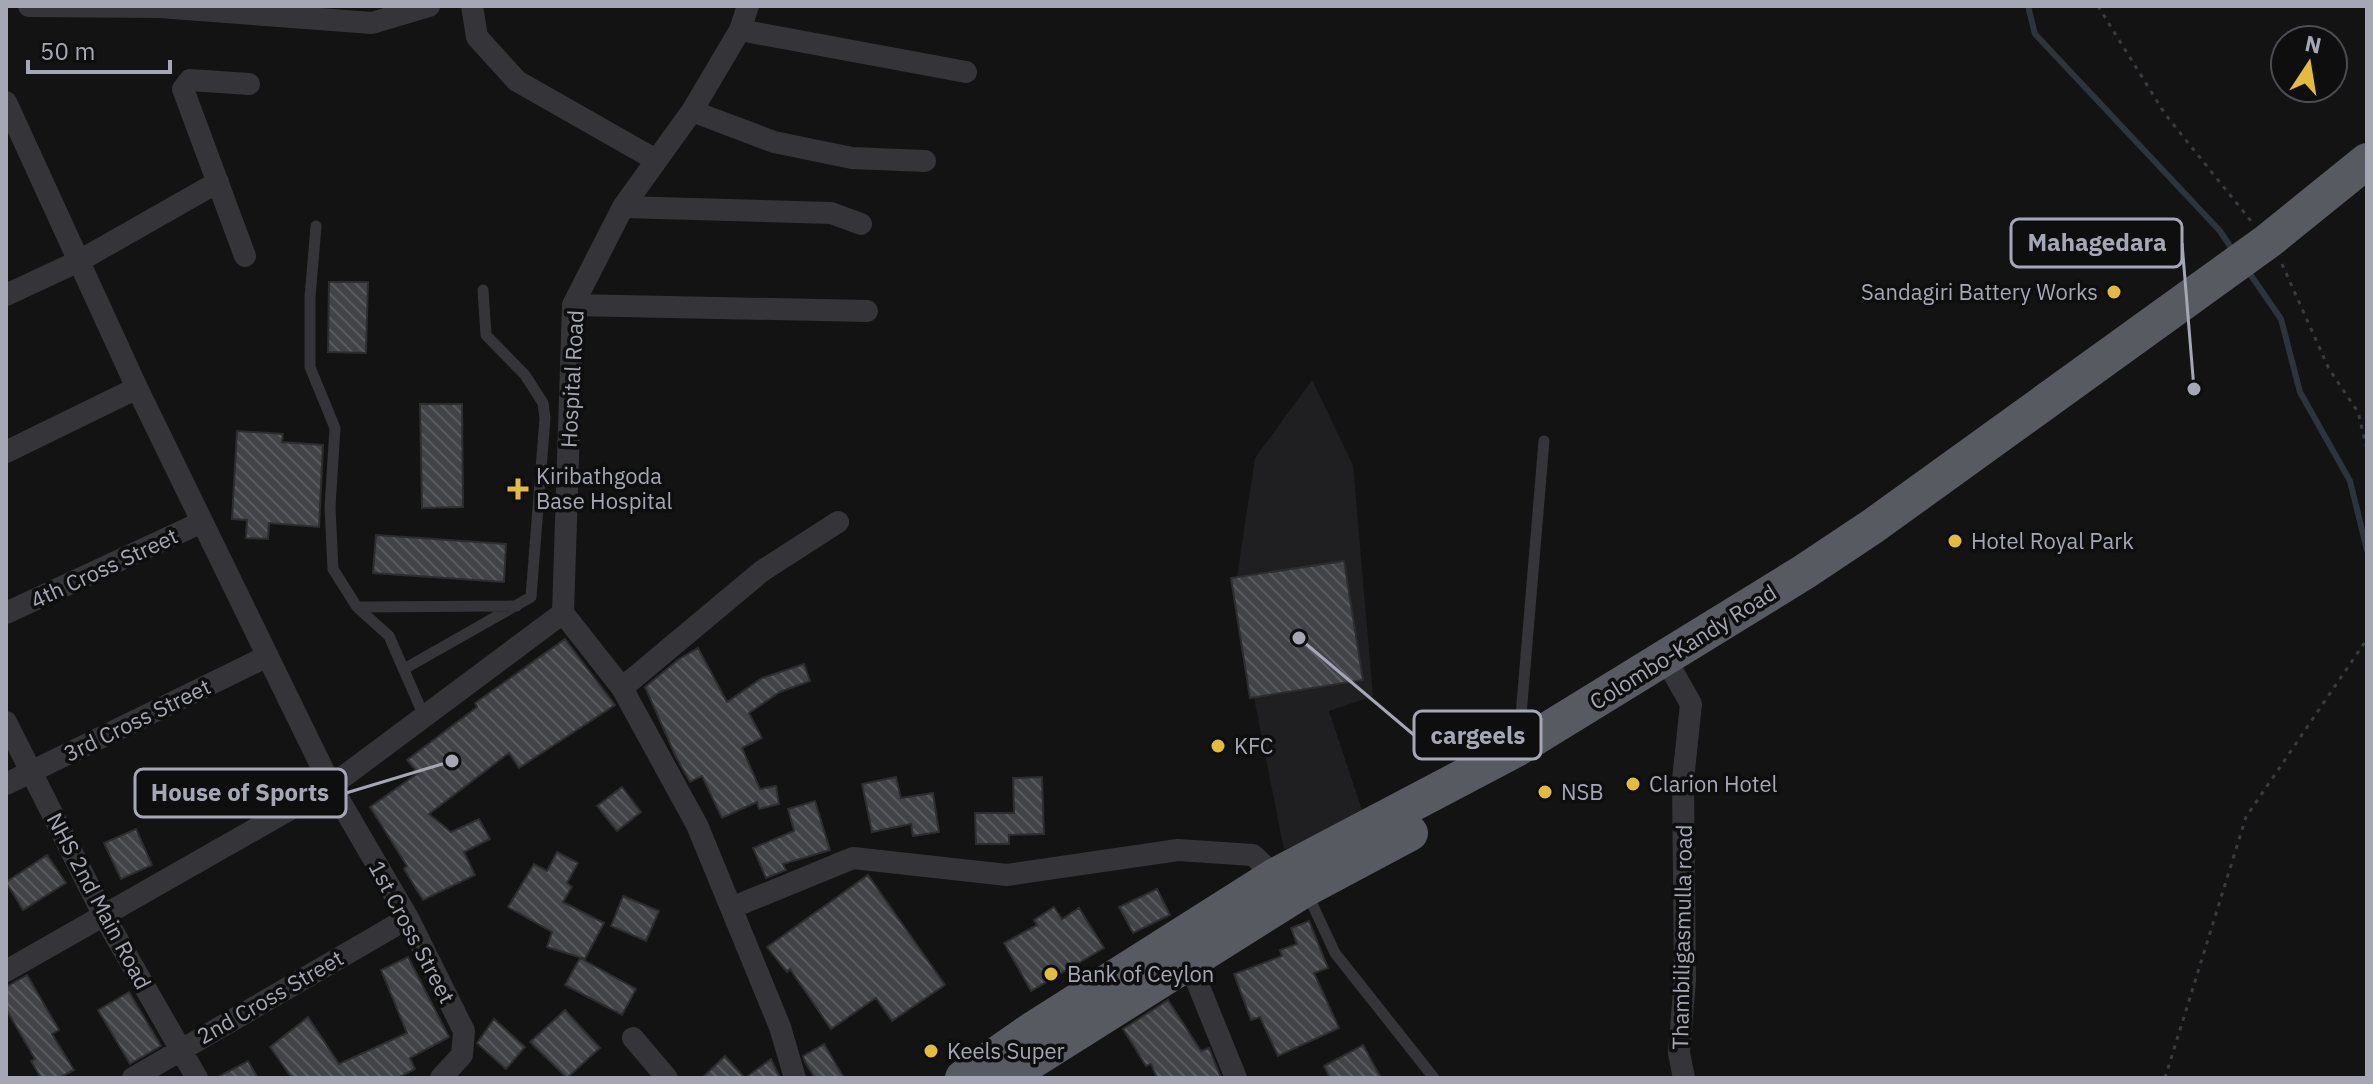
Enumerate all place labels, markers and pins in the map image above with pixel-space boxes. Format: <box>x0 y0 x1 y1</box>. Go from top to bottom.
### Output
callout: Mahagedara <box>2011 219 2182 267</box>
place label: Sandagiri Battery Works <box>1861 277 2098 306</box>
marker: Sandagiri Battery Works <box>2105 283 2123 301</box>
place label: Kiribathgoda Base Hospital <box>536 461 672 515</box>
marker: Kiribathgoda Base Hospital <box>507 478 529 500</box>
place label: Hotel Royal Park <box>1971 526 2134 555</box>
marker: Hotel Royal Park <box>1946 532 1964 550</box>
callout: cargeels <box>1414 711 1541 759</box>
place label: KFC <box>1234 731 1274 760</box>
marker: KFC <box>1209 737 1227 755</box>
callout: House of Sports <box>135 769 346 817</box>
place label: Clarion Hotel <box>1649 769 1778 798</box>
marker: Clarion Hotel <box>1624 775 1642 793</box>
place label: NSB <box>1561 777 1604 806</box>
marker: NSB <box>1536 783 1554 801</box>
place label: Bank of Ceylon <box>1067 959 1214 988</box>
marker: Bank of Ceylon <box>1042 965 1060 983</box>
place label: Keels Super <box>947 1036 1065 1065</box>
marker: Keels Super <box>922 1042 940 1060</box>

